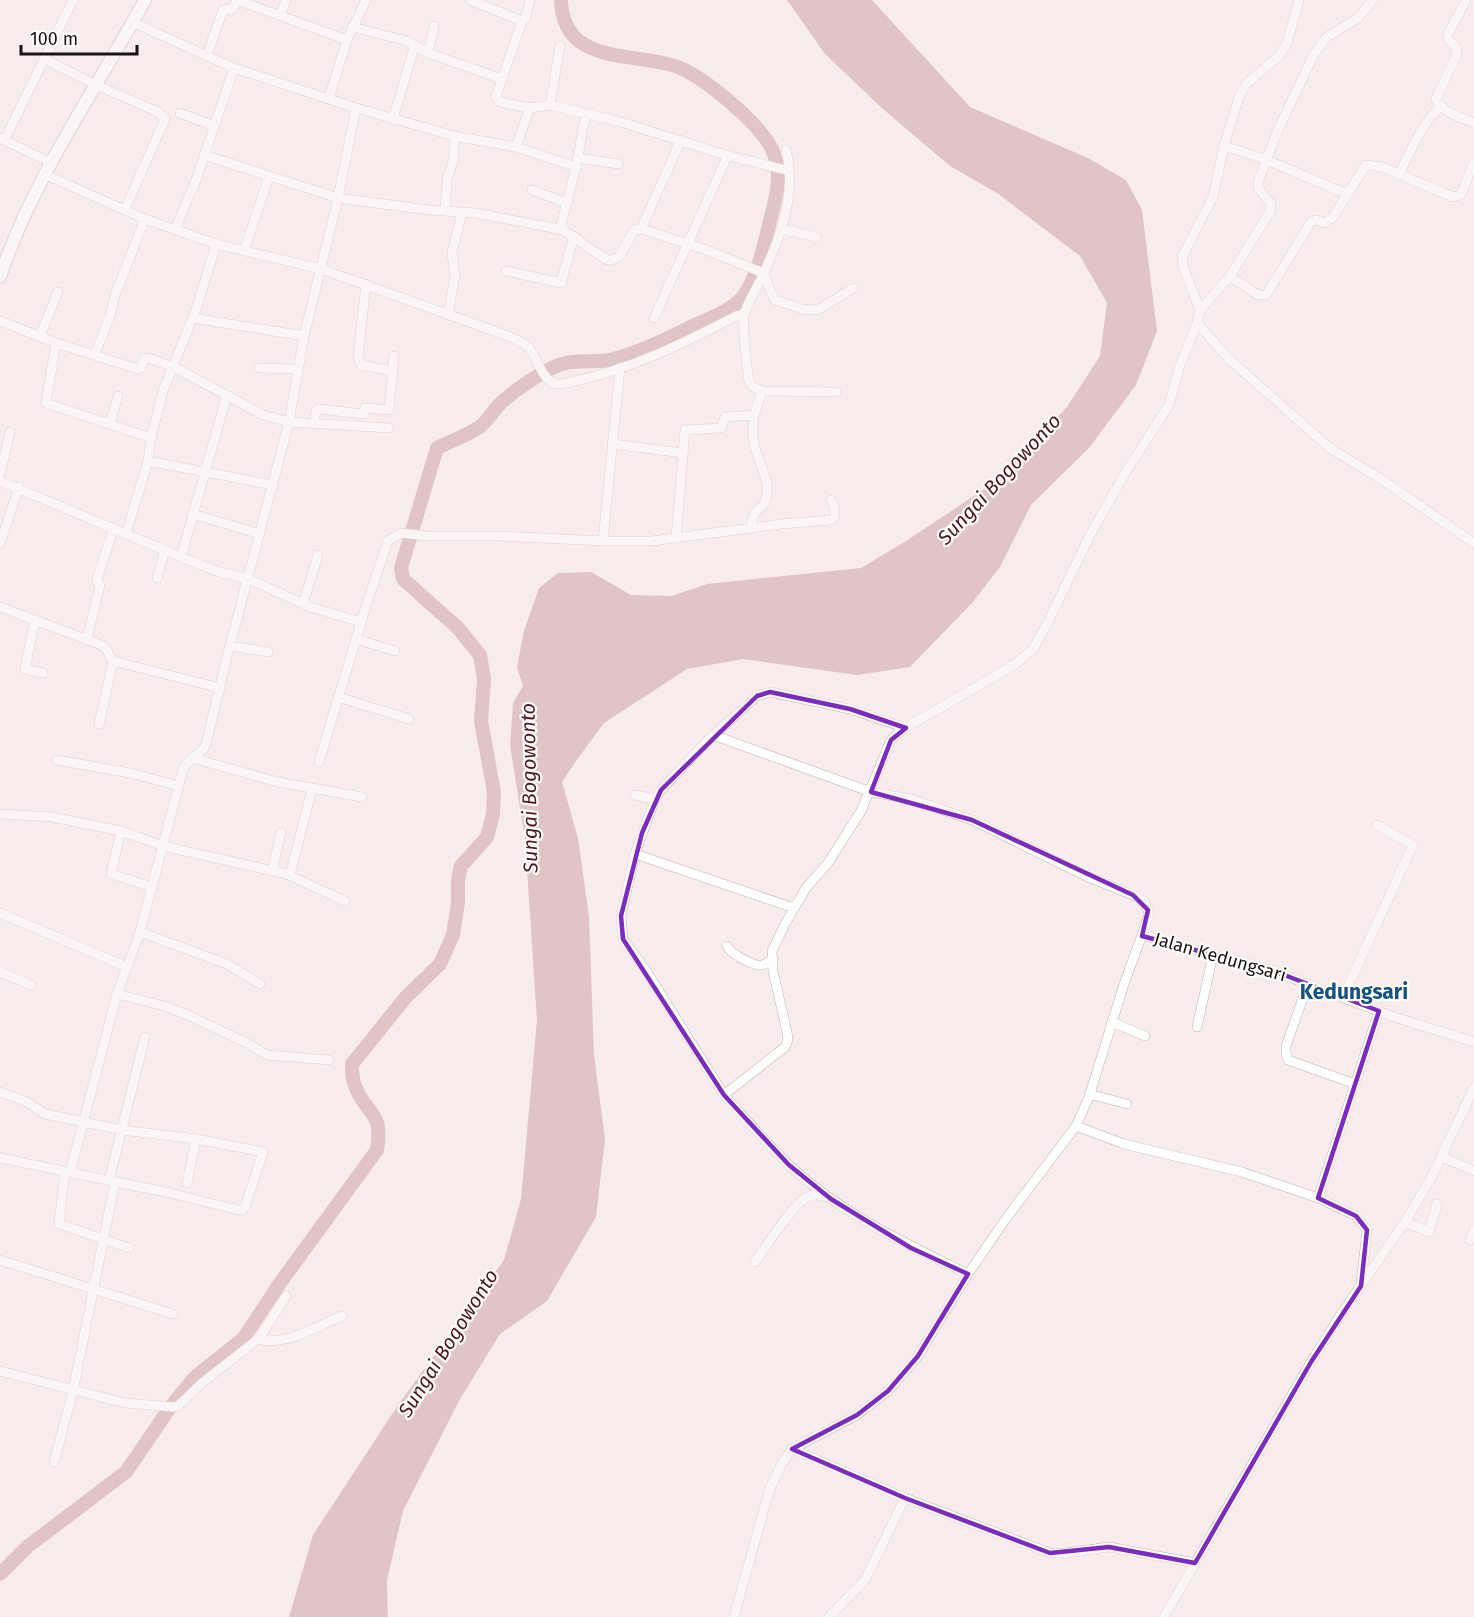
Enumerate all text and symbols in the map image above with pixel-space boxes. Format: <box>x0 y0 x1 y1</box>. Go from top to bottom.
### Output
scale bar <box>21 18 136 56</box>
text: 100 m <box>30 28 78 50</box>
water label: Sungai Bogowonto <box>932 409 1066 550</box>
water label: Sungai Bogowonto <box>516 703 542 874</box>
street label: Jalan Kedungsari <box>1151 928 1289 986</box>
district label: Kedungsari <box>1300 979 1408 1005</box>
water label: Sungai Bogowonto <box>392 1265 503 1422</box>

